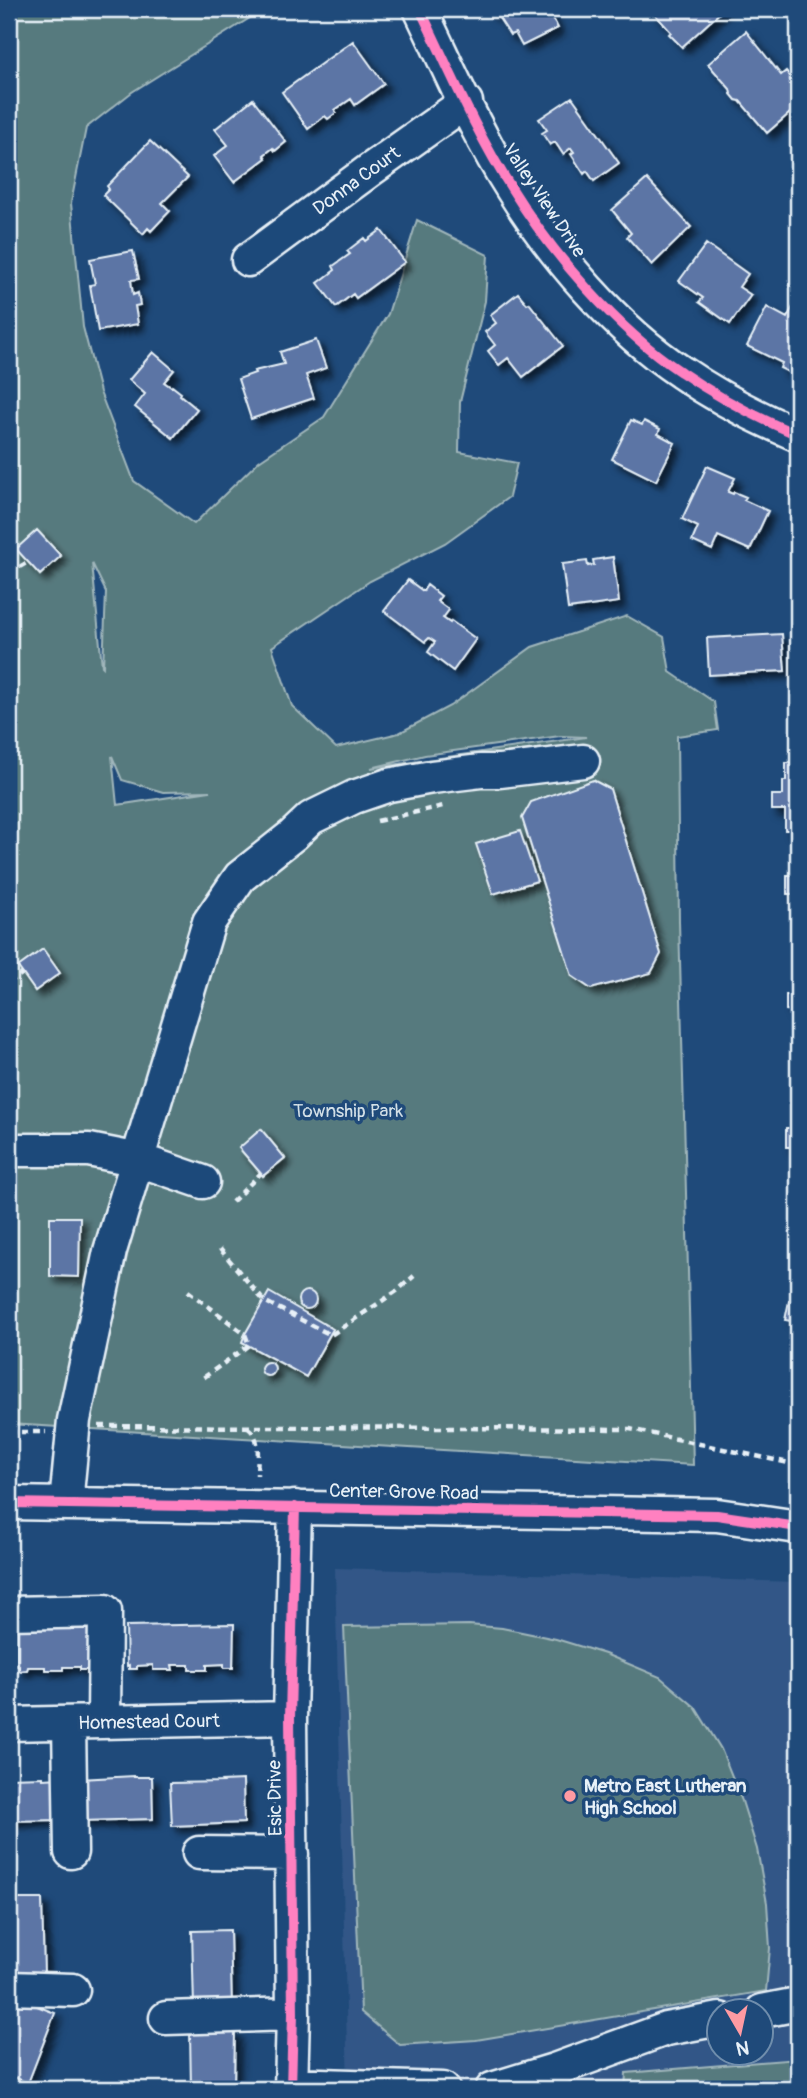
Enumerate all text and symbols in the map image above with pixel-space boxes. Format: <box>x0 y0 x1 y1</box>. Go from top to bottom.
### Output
street label: Valley View Drive <box>497 139 592 263</box>
street label: Donna Court <box>308 141 405 221</box>
park label: Township Park <box>293 1099 403 1123</box>
street label: Center Grove Road <box>329 1479 479 1505</box>
street label: Homestead Court <box>78 1709 220 1735</box>
street label: Esic Drive <box>262 1759 288 1836</box>
place label: Metro East Lutheran High School <box>584 1774 747 1820</box>
marker: Metro East Lutheran High School <box>562 1788 578 1804</box>
north arrow <box>706 1996 776 2066</box>
text: N <box>734 2035 751 2061</box>

